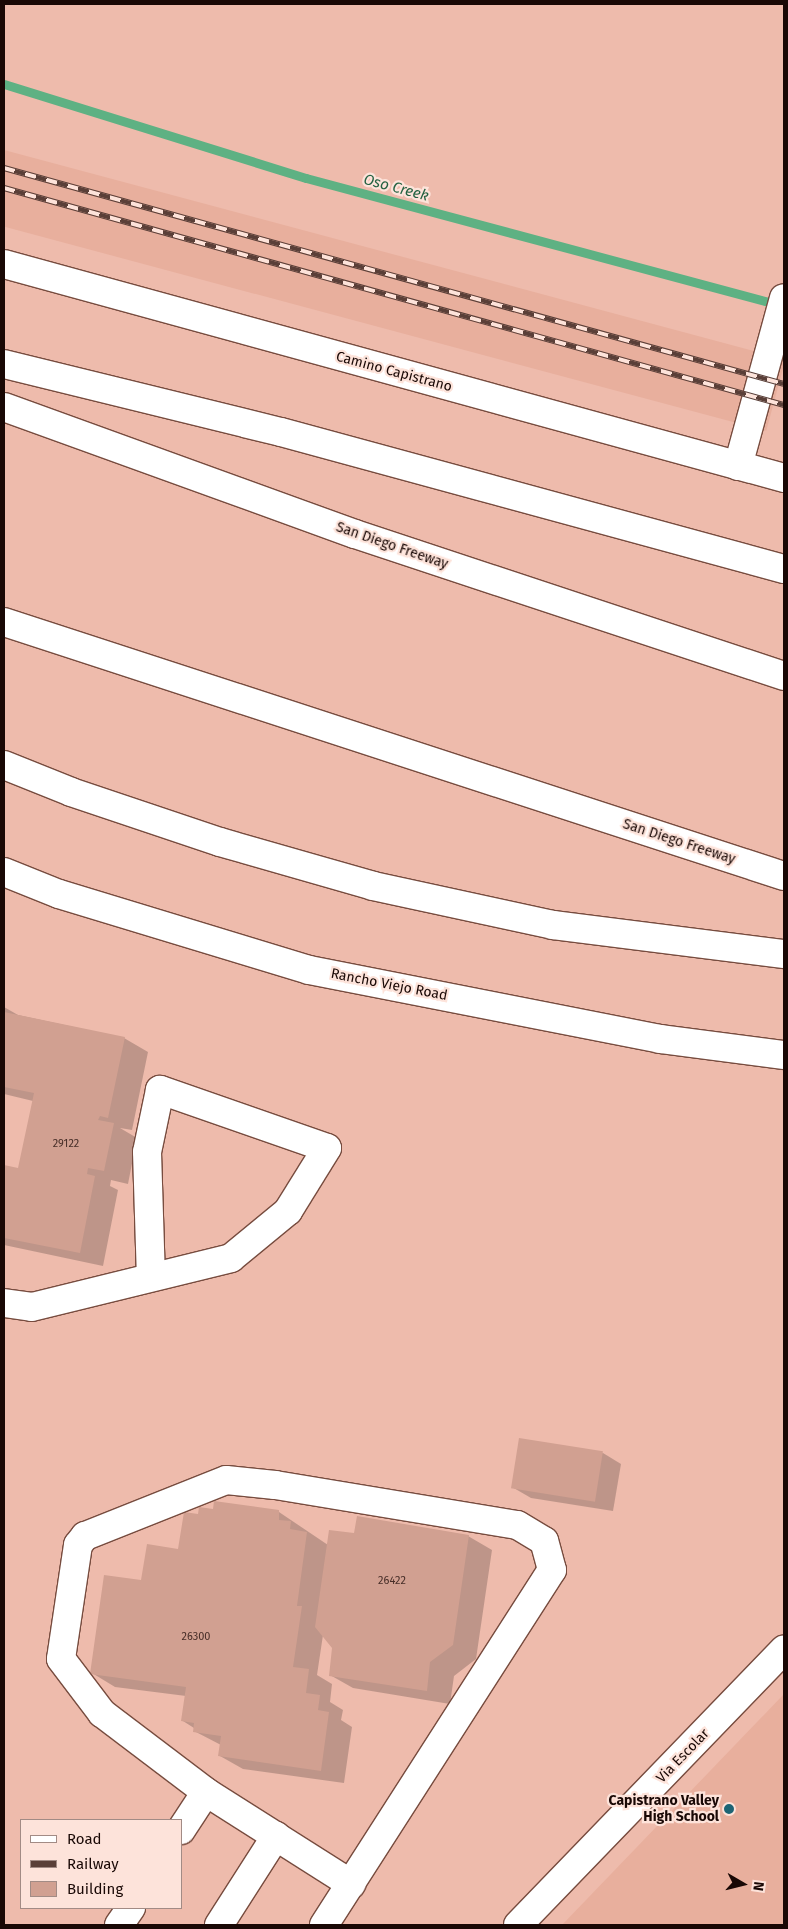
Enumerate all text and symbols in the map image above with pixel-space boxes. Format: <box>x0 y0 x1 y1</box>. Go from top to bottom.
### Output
water label: Oso Creek <box>361 171 431 205</box>
street label: Camino Capistrano <box>334 348 454 396</box>
street label: San Diego Freeway <box>334 519 450 573</box>
street label: San Diego Freeway <box>621 816 737 868</box>
street label: Rancho Viejo Road <box>329 965 449 1005</box>
house number: 29122 <box>53 1137 79 1151</box>
house number: 26422 <box>378 1574 406 1588</box>
house number: 26300 <box>182 1630 210 1644</box>
street label: Via Escolar <box>653 1725 713 1787</box>
place label: Capistrano Valley High School <box>609 1793 719 1825</box>
marker: Capistrano Valley High School <box>723 1803 735 1815</box>
legend <box>20 1819 182 1909</box>
text: Road <box>67 1830 102 1848</box>
text: Railway <box>67 1855 119 1873</box>
north arrow <box>718 1859 768 1909</box>
text: Building <box>67 1880 123 1898</box>
text: N <box>749 1880 767 1892</box>

